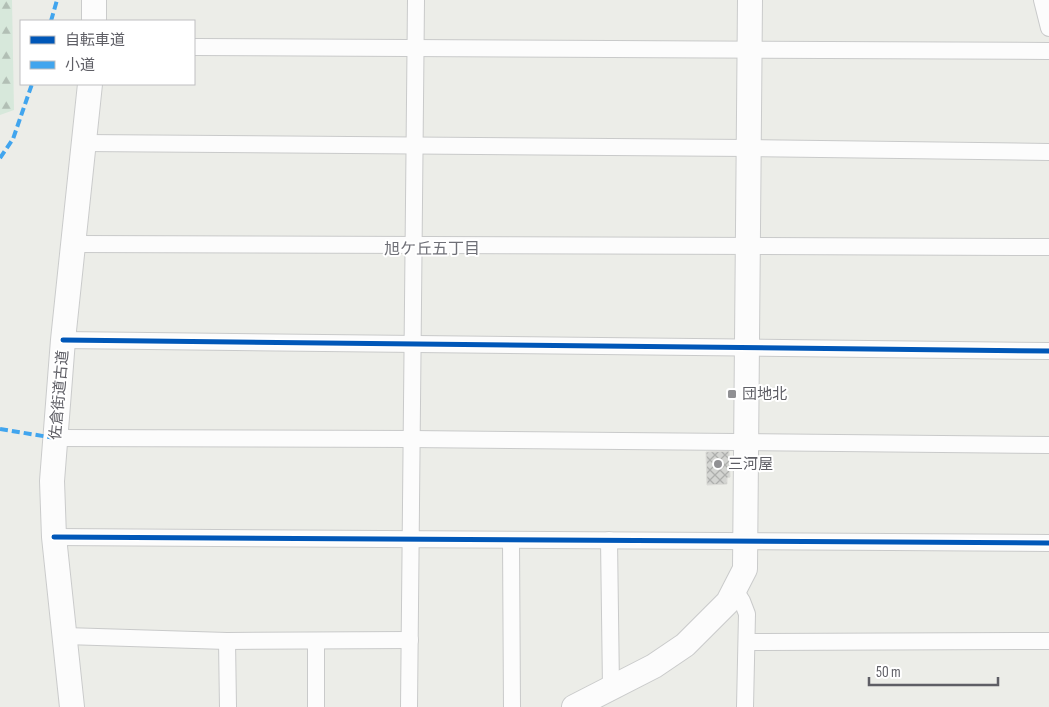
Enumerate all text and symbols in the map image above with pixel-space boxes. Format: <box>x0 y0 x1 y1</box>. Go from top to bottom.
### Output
legend <box>20 20 195 85</box>
text: 自転車道 <box>65 31 125 50</box>
text: 小道 <box>65 56 95 75</box>
district label: 旭ケ丘五丁目 <box>384 240 480 259</box>
street label: 佐倉街道古道 <box>46 349 73 441</box>
place label: 団地北 <box>742 385 787 404</box>
marker: 団地北 <box>726 388 738 400</box>
place label: 三河屋 <box>728 455 773 474</box>
marker: 三河屋 <box>712 458 724 470</box>
scale bar <box>869 654 998 686</box>
text: 50 m <box>876 663 901 682</box>

